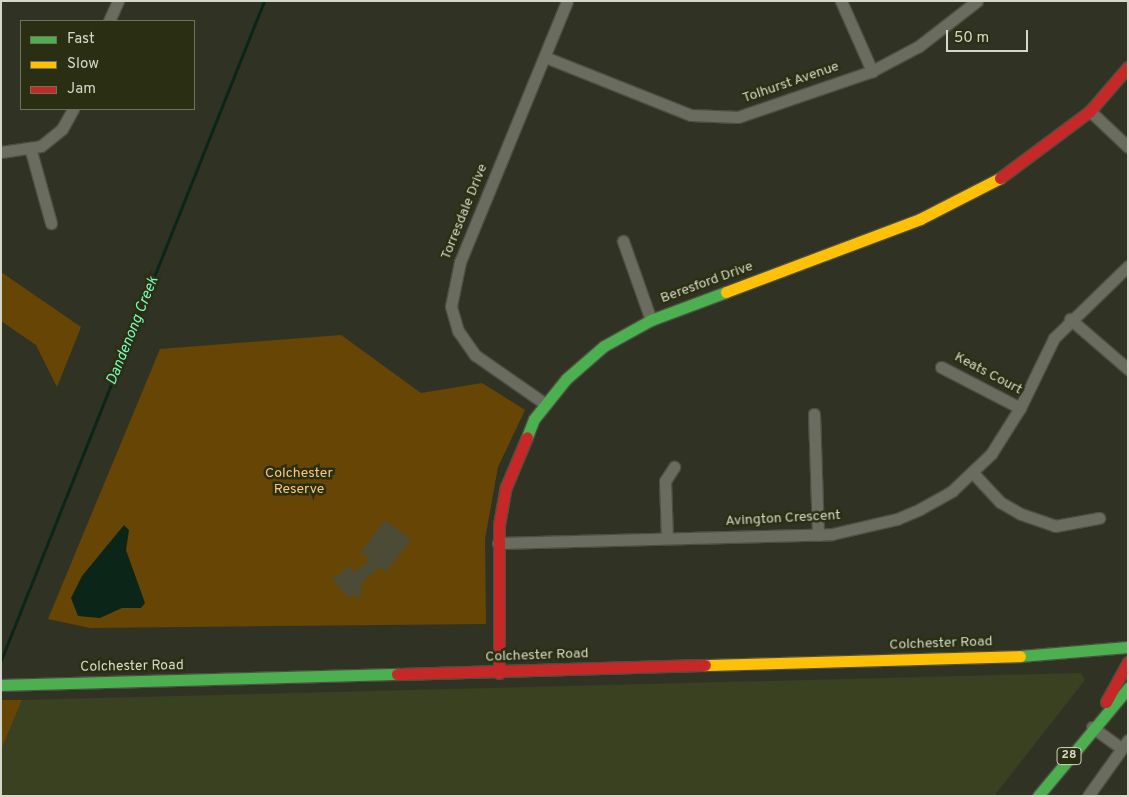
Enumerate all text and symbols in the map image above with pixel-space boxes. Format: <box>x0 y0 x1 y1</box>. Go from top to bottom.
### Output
legend <box>20 20 195 110</box>
scale bar <box>949 20 1032 52</box>
text: 50 m <box>954 29 989 48</box>
text: Fast <box>67 30 95 49</box>
text: Slow <box>67 55 99 74</box>
street label: Tolhurst Avenue <box>740 59 842 107</box>
text: Jam <box>67 80 96 99</box>
street label: Torresdale Drive <box>438 162 492 262</box>
street label: Beresford Drive <box>658 258 756 308</box>
water label: Dandenong Creek <box>103 274 163 388</box>
street label: Keats Court <box>951 349 1025 399</box>
park label: Colchester Reserve <box>265 466 333 498</box>
street label: Avington Crescent <box>725 508 841 530</box>
street label: Colchester Road <box>889 634 993 654</box>
street label: Colchester Road <box>485 646 589 666</box>
street label: Colchester Road <box>80 658 184 676</box>
road number: 28 <box>1056 746 1082 766</box>

